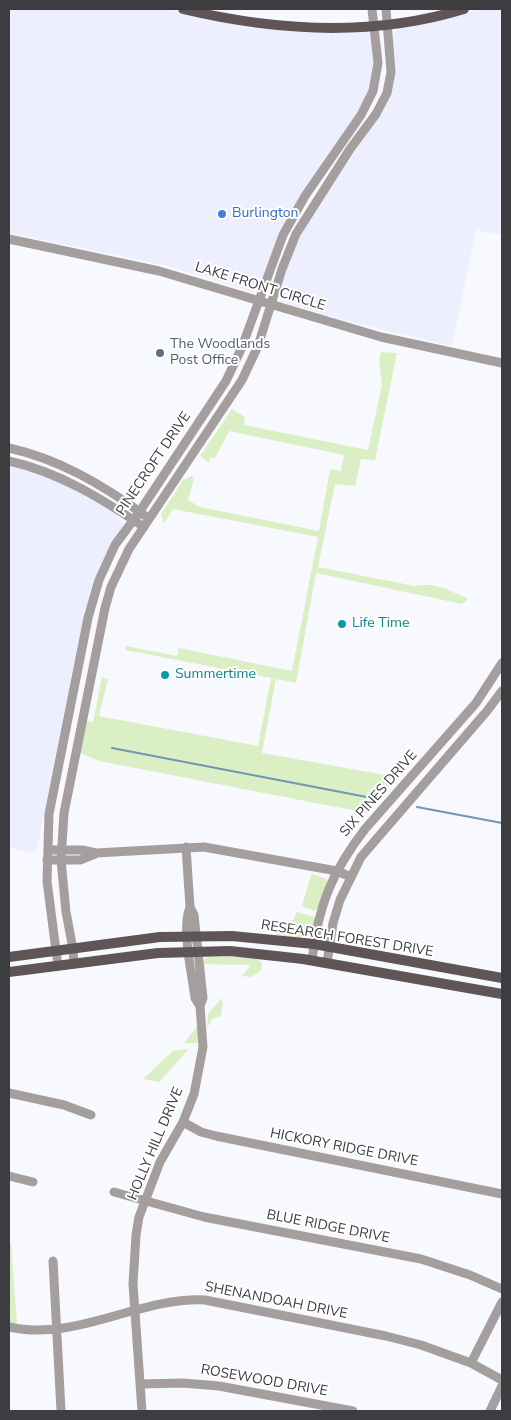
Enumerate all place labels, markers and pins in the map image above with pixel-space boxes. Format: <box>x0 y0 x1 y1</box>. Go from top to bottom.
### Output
place label: Burlington <box>232 206 298 222</box>
marker: Burlington <box>216 208 228 220</box>
place label: The Woodlands Post Office <box>170 337 270 370</box>
marker: The Woodlands Post Office <box>154 347 166 359</box>
place label: Life Time <box>352 616 409 632</box>
marker: Life Time <box>336 618 348 630</box>
place label: Summertime <box>175 667 256 683</box>
marker: Summertime <box>159 669 171 681</box>

